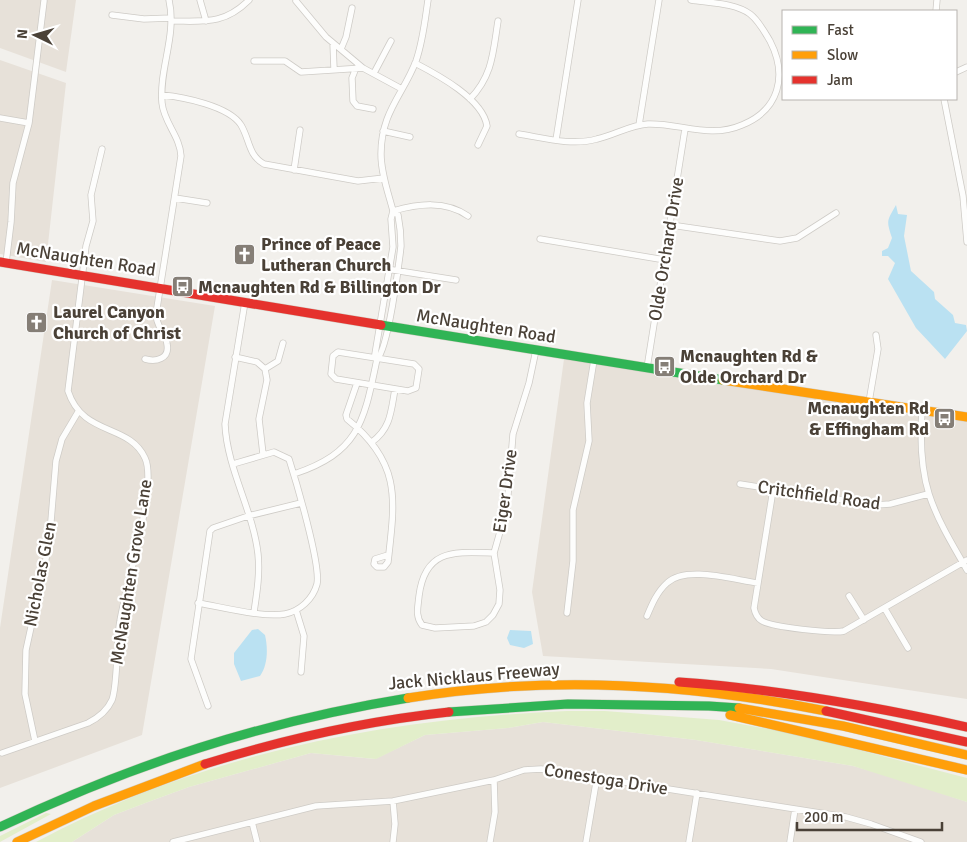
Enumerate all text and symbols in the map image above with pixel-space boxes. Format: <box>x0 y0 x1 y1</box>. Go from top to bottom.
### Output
north arrow <box>10 10 60 60</box>
legend <box>782 10 957 100</box>
text: Fast <box>827 21 854 39</box>
text: N <box>14 28 31 40</box>
text: Slow <box>827 46 858 64</box>
text: Jam <box>827 71 853 89</box>
street label: Olde Orchard Drive <box>644 176 688 322</box>
place label: Prince of Peace Lutheran Church <box>261 233 392 276</box>
street label: McNaughten Road <box>15 237 157 281</box>
church icon: Prince of Peace Lutheran Church <box>233 242 257 266</box>
bus stop icon: Mcnaughten Rd & Billington Dr <box>170 275 194 299</box>
place label: Mcnaughten Rd & Billington Dr <box>198 276 441 298</box>
place label: Laurel Canyon Church of Christ <box>53 301 181 344</box>
street label: McNaughten Road <box>415 304 557 348</box>
church icon: Laurel Canyon Church of Christ <box>25 310 49 334</box>
place label: Mcnaughten Rd & Olde Orchard Dr <box>680 345 818 388</box>
bus stop icon: Mcnaughten Rd & Olde Orchard Dr <box>652 354 676 378</box>
place label: Mcnaughten Rd & Effingham Rd <box>807 397 929 440</box>
bus stop icon: Mcnaughten Rd & Effingham Rd <box>933 406 957 430</box>
street label: Eiger Drive <box>488 448 522 534</box>
street label: Critchfield Road <box>756 475 882 515</box>
street label: McNaughten Grove Lane <box>105 478 157 666</box>
street label: Nicholas Glen <box>19 520 61 628</box>
street label: Jack Nicklaus Freeway <box>387 658 561 694</box>
street label: Conestoga Drive <box>542 758 670 800</box>
scale bar <box>797 800 942 832</box>
text: 200 m <box>804 808 844 826</box>

